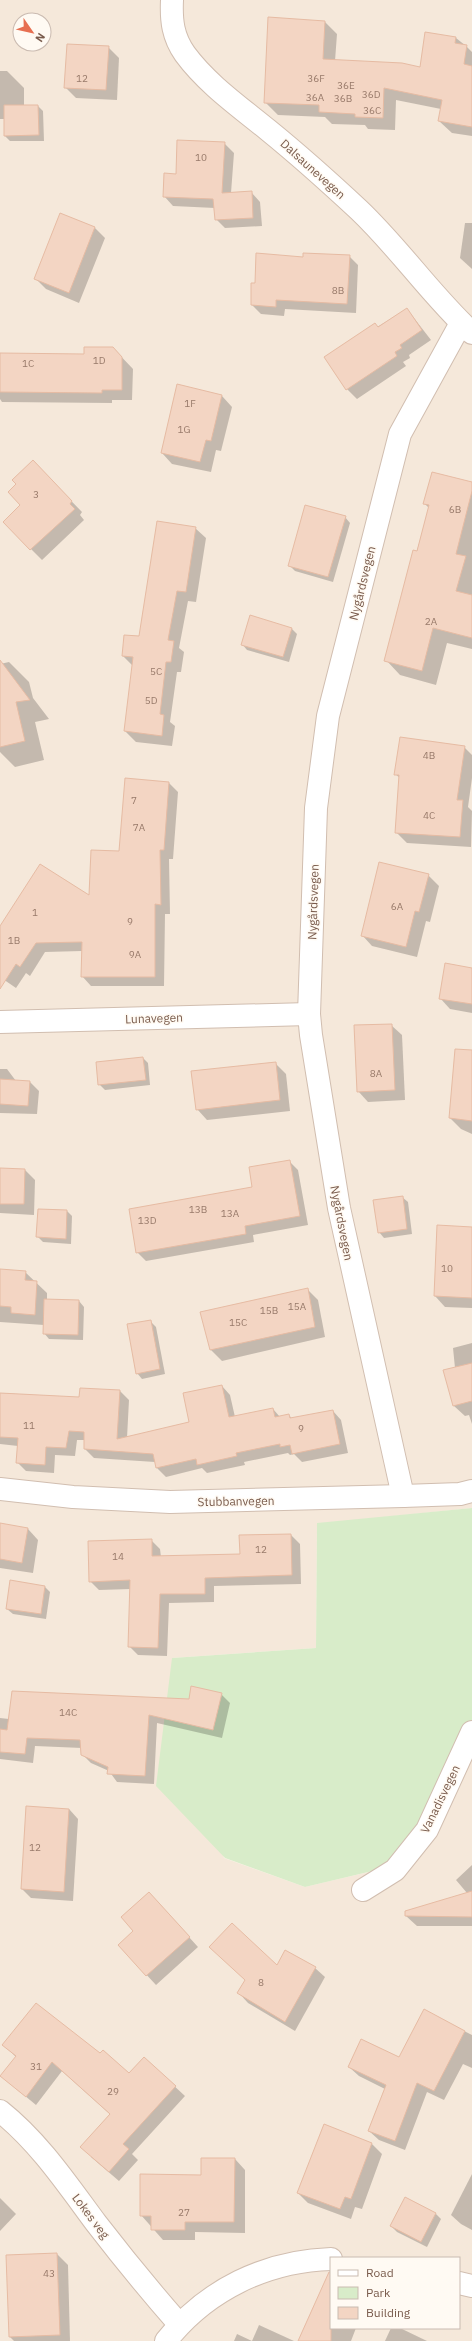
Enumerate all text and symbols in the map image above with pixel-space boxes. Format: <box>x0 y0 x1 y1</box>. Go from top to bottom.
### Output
north arrow <box>12 12 52 52</box>
text: N <box>32 30 48 45</box>
house number: 12 <box>76 72 88 85</box>
house number: 36F <box>307 72 325 85</box>
house number: 36E <box>337 79 355 92</box>
house number: 36D <box>362 88 381 101</box>
house number: 36A <box>306 91 325 104</box>
house number: 36B <box>334 92 352 105</box>
house number: 36C <box>363 104 381 117</box>
street label: Dalsaunevegen <box>277 136 349 202</box>
house number: 10 <box>195 151 207 164</box>
house number: 8B <box>332 284 344 297</box>
house number: 1D <box>93 354 106 367</box>
house number: 1C <box>22 357 34 370</box>
house number: 1F <box>184 397 196 410</box>
house number: 1G <box>178 423 191 436</box>
house number: 3 <box>33 488 39 501</box>
house number: 6B <box>449 503 461 516</box>
street label: Nygårdsvegen <box>346 544 378 622</box>
house number: 2A <box>425 615 438 628</box>
house number: 5C <box>150 665 162 678</box>
house number: 5D <box>145 694 158 707</box>
house number: 4B <box>423 749 435 762</box>
house number: 7 <box>131 794 137 807</box>
house number: 4C <box>423 809 435 822</box>
house number: 7A <box>133 821 146 834</box>
street label: Nygårdsvegen <box>304 864 322 940</box>
house number: 6A <box>391 900 404 913</box>
house number: 1 <box>32 906 38 919</box>
house number: 9 <box>127 915 133 928</box>
house number: 1B <box>8 934 20 947</box>
house number: 9A <box>129 948 142 961</box>
street label: Lunavegen <box>125 1009 183 1027</box>
house number: 8A <box>370 1067 383 1080</box>
street label: Nygårdsvegen <box>327 1184 357 1262</box>
house number: 13B <box>189 1203 207 1216</box>
house number: 13A <box>221 1207 240 1220</box>
house number: 13D <box>138 1214 157 1227</box>
house number: 10 <box>441 1262 453 1275</box>
house number: 15A <box>288 1300 307 1313</box>
house number: 15B <box>260 1304 278 1317</box>
house number: 15C <box>229 1316 247 1329</box>
house number: 11 <box>23 1419 35 1432</box>
house number: 9 <box>298 1422 304 1435</box>
street label: Stubbanvegen <box>197 1493 275 1509</box>
house number: 12 <box>255 1543 267 1556</box>
house number: 14 <box>112 1550 124 1563</box>
house number: 14C <box>59 1706 77 1719</box>
street label: Vanadisvegen <box>417 1762 463 1836</box>
house number: 12 <box>29 1841 41 1854</box>
house number: 8 <box>258 1976 264 1989</box>
house number: 31 <box>30 2060 42 2073</box>
house number: 29 <box>107 2085 119 2098</box>
street label: Lokes veg <box>69 2190 113 2242</box>
house number: 27 <box>178 2206 190 2219</box>
legend <box>330 2257 460 2329</box>
text: Road <box>366 2265 394 2280</box>
house number: 43 <box>43 2267 55 2280</box>
text: Park <box>366 2285 391 2300</box>
text: Building <box>366 2305 411 2320</box>

